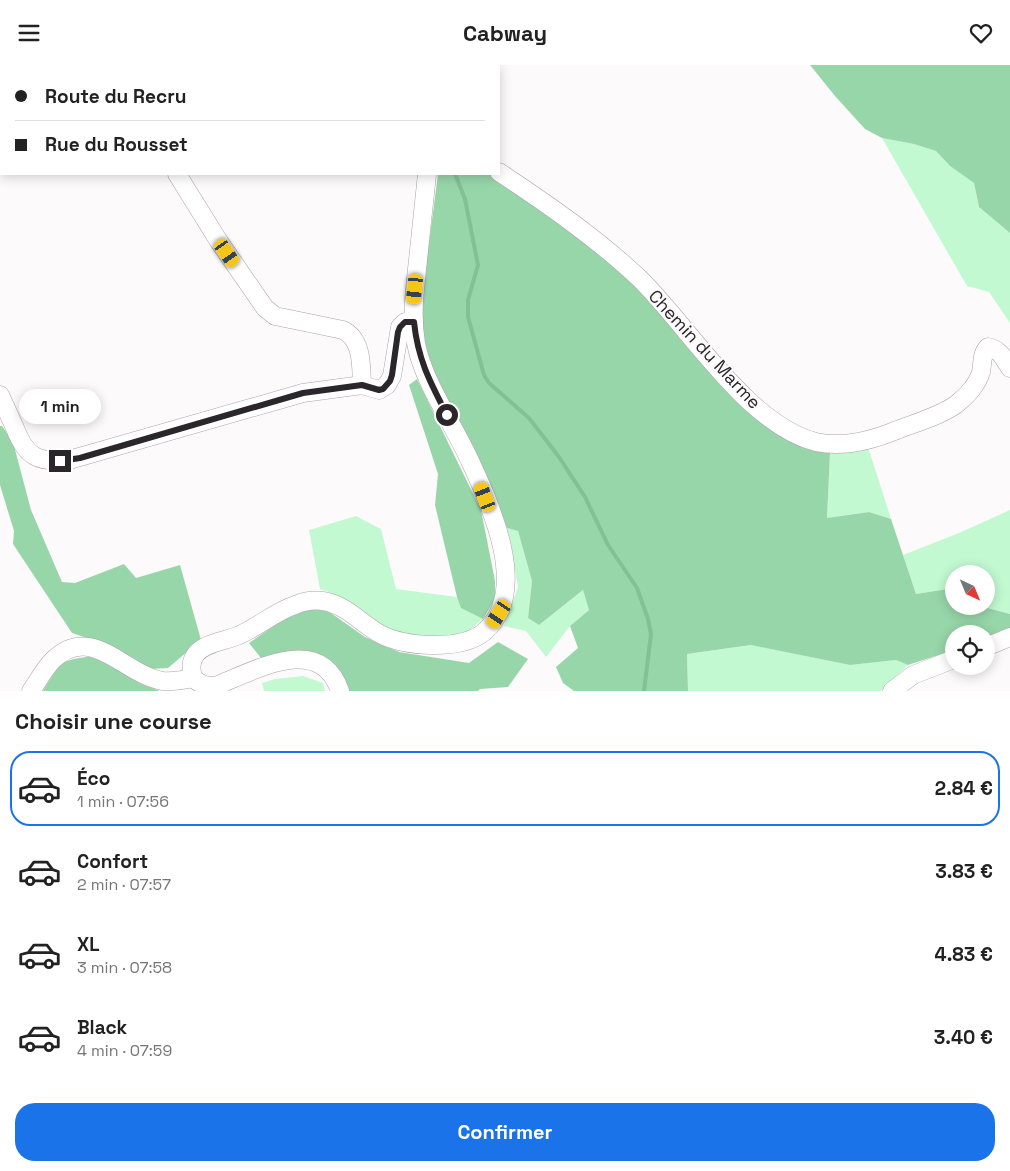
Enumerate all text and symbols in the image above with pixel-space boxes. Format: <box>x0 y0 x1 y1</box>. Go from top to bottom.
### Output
icon: menu <box>15 19 43 47</box>
text: Cabway <box>463 19 547 47</box>
icon: heart <box>967 19 995 47</box>
text: Route du Recru <box>45 84 186 109</box>
text: Rue du Rousset <box>45 132 188 157</box>
car <box>212 236 241 270</box>
car <box>405 273 424 305</box>
street label: Chemin du Marme <box>644 285 766 413</box>
callout: 1 min <box>19 389 101 423</box>
text: 1 min <box>40 396 80 417</box>
route start <box>436 404 458 426</box>
route end <box>49 450 71 472</box>
car <box>472 480 497 514</box>
north arrow <box>945 565 995 615</box>
map controls <box>945 565 995 675</box>
car <box>484 597 513 631</box>
button: locate <box>945 625 995 675</box>
text: Choisir une course <box>15 707 212 735</box>
icon: car <box>17 766 62 811</box>
text: Éco <box>77 766 110 791</box>
text: 2.84 € <box>935 776 993 801</box>
text: 1 min · 07:56 <box>77 791 169 812</box>
icon: car <box>17 849 62 894</box>
text: Confort <box>77 849 148 874</box>
text: 3.83 € <box>935 859 993 884</box>
text: 2 min · 07:57 <box>77 874 171 895</box>
icon: car <box>17 932 62 977</box>
text: XL <box>77 932 100 957</box>
text: 4.83 € <box>935 942 993 967</box>
text: 3 min · 07:58 <box>77 957 172 978</box>
icon: car <box>17 1015 62 1060</box>
text: Black <box>77 1015 127 1040</box>
text: 3.40 € <box>934 1025 993 1050</box>
text: 4 min · 07:59 <box>77 1040 172 1061</box>
button: Confirmer <box>15 1103 995 1161</box>

